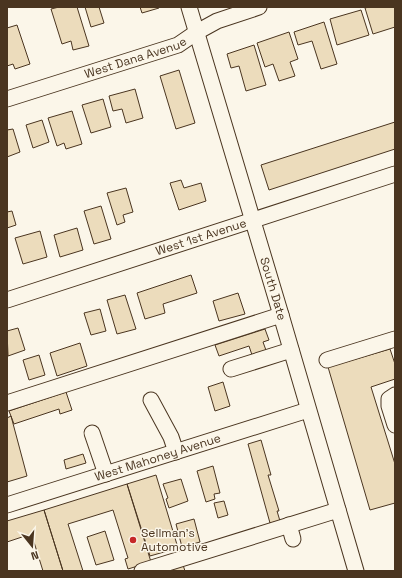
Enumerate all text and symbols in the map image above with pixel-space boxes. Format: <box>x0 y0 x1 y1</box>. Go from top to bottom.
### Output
street label: West Dana Avenue <box>82 33 190 82</box>
street label: West 1st Avenue <box>154 215 248 259</box>
street label: South Date <box>256 255 290 322</box>
street label: West Mahoney Avenue <box>93 430 223 485</box>
place label: Sellman's Automotive <box>141 525 208 555</box>
north arrow <box>12 526 52 566</box>
marker: Sellman's Automotive <box>128 535 138 545</box>
text: N <box>29 548 40 563</box>

